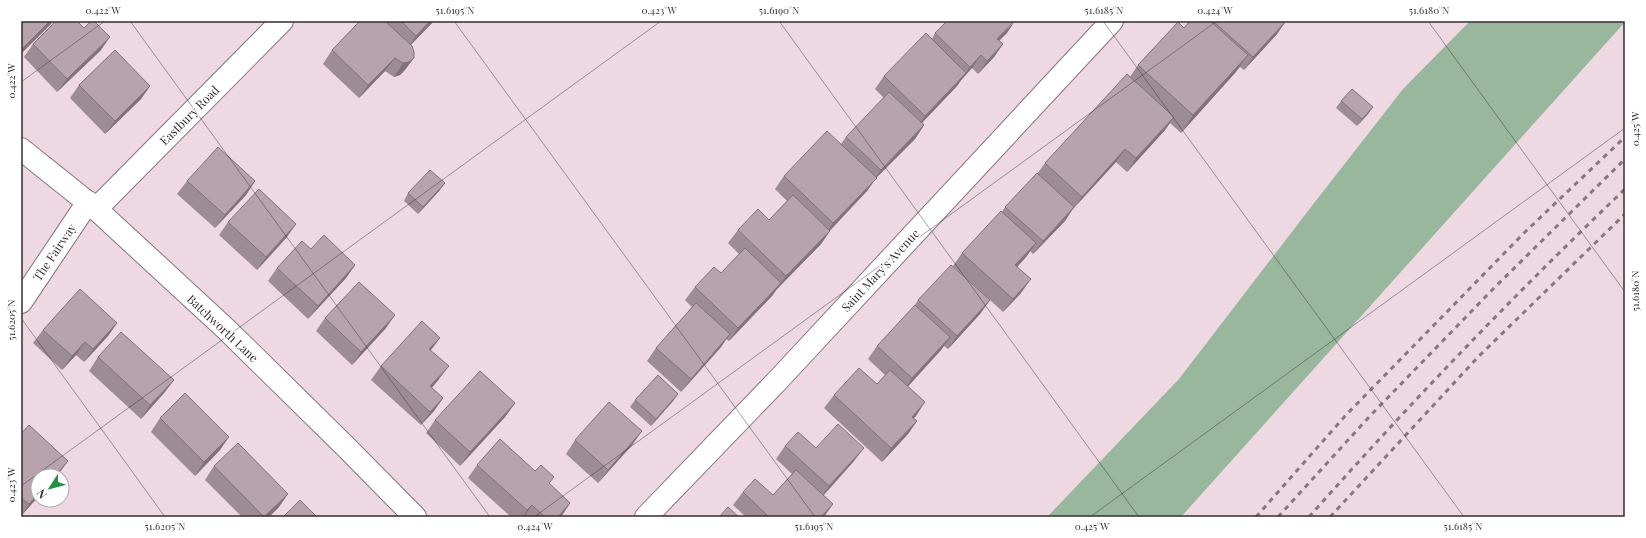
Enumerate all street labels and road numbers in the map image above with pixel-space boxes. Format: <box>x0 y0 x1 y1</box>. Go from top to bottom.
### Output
street label: Eastbury Road <box>156 82 222 148</box>
street label: The Fairway <box>29 220 79 284</box>
street label: Saint Mary's Avenue <box>837 225 923 315</box>
street label: Batchworth Lane <box>184 291 262 365</box>

